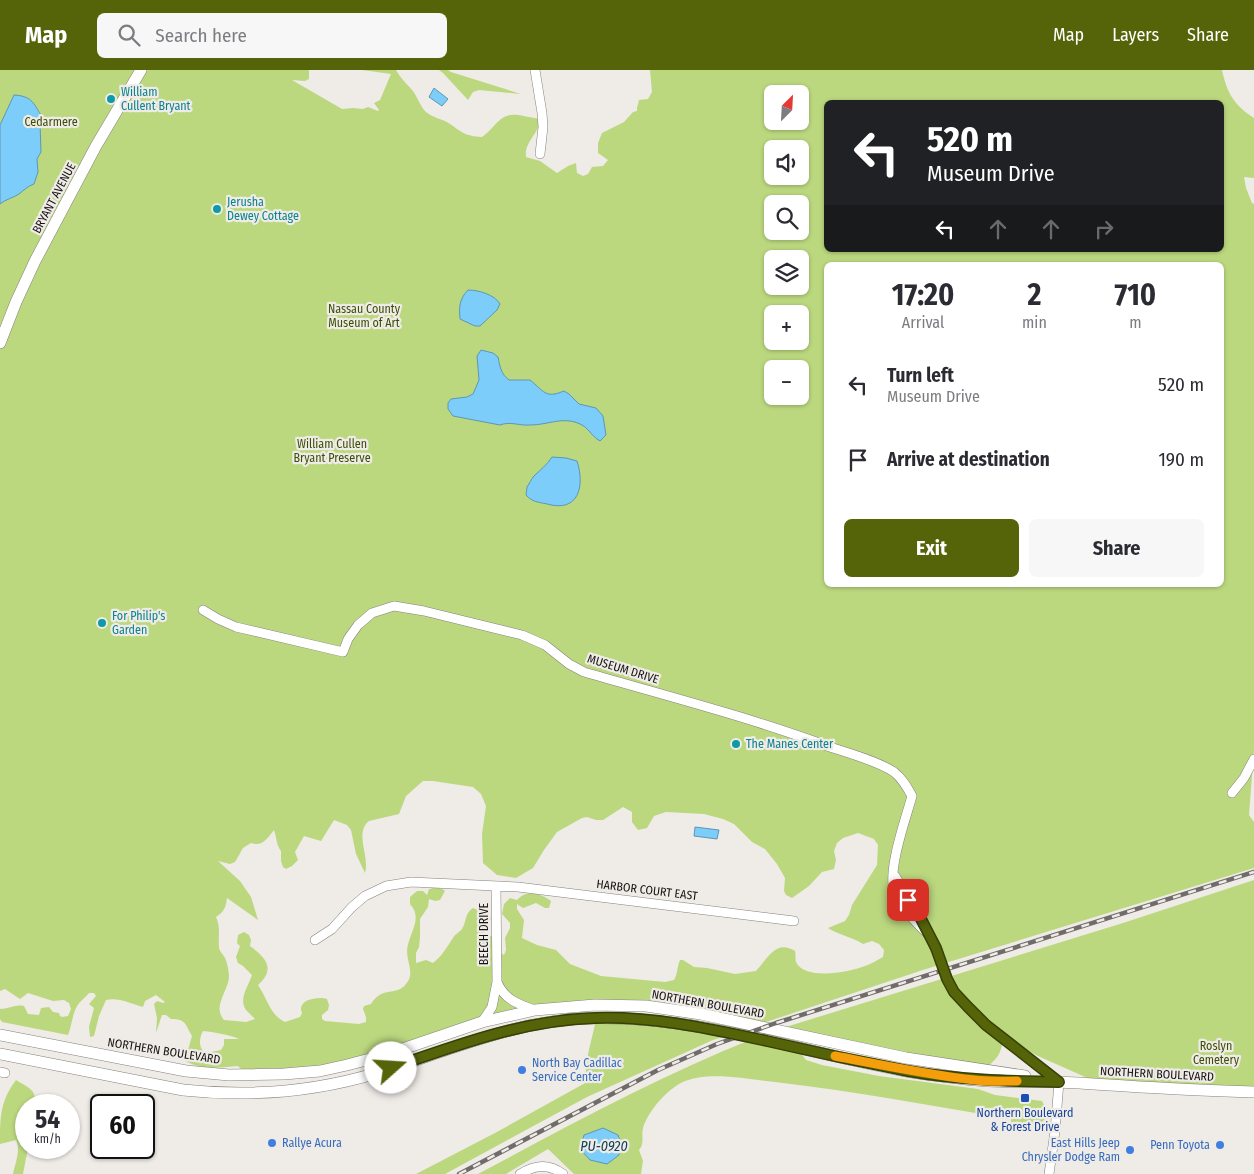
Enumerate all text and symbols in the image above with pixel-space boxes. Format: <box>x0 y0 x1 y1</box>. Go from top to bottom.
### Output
search box <box>97 13 447 58</box>
text: Map <box>25 21 67 49</box>
icon: search <box>115 21 143 49</box>
text: Search here <box>155 24 247 47</box>
text: Map <box>1053 24 1084 46</box>
text: Layers <box>1112 24 1159 46</box>
text: Share <box>1187 24 1229 46</box>
place label: William Cullent Bryant <box>121 85 191 113</box>
north arrow <box>764 85 809 130</box>
map controls <box>764 85 809 405</box>
marker: William Cullent Bryant <box>105 93 117 105</box>
park label: Cedarmere <box>24 115 78 129</box>
text: 520 m <box>927 118 1013 160</box>
icon: left <box>844 120 909 185</box>
button: sound <box>764 140 809 185</box>
street label: BRYANT AVENUE <box>30 160 79 236</box>
text: Museum Drive <box>927 160 1055 187</box>
place label: Jerusha Dewey Cottage <box>227 195 299 223</box>
button: search <box>764 195 809 240</box>
marker: Jerusha Dewey Cottage <box>211 203 223 215</box>
icon: left <box>931 215 959 243</box>
icon: ahead <box>984 215 1012 243</box>
icon: ahead <box>1037 215 1065 243</box>
icon: right <box>1090 215 1118 243</box>
button: layers <box>764 250 809 295</box>
text: 17:20 <box>892 277 954 313</box>
text: 2 <box>1028 277 1041 313</box>
text: 710 <box>1115 277 1156 313</box>
park label: Nassau County Museum of Art <box>328 302 401 330</box>
button: + <box>764 305 809 350</box>
text: Arrival <box>902 313 944 332</box>
text: min <box>1022 313 1047 332</box>
text: m <box>1129 313 1142 332</box>
button: − <box>764 360 809 405</box>
text: Turn left <box>887 364 954 387</box>
icon: left <box>844 371 872 399</box>
text: 520 m <box>1158 373 1204 396</box>
text: Museum Drive <box>887 387 980 406</box>
park label: William Cullen Bryant Preserve <box>293 437 371 465</box>
icon: arrive <box>844 446 872 474</box>
text: Arrive at destination <box>887 448 1050 471</box>
text: 190 m <box>1158 448 1204 471</box>
button: Exit <box>844 519 1019 577</box>
button: Share <box>1029 519 1204 577</box>
place label: For Philip's Garden <box>112 609 165 637</box>
marker: For Philip's Garden <box>96 617 108 629</box>
street label: MUSEUM DRIVE <box>586 652 661 687</box>
place label: The Manes Center <box>746 737 834 751</box>
marker: The Manes Center <box>730 738 742 750</box>
street label: HARBOR COURT EAST <box>596 877 699 903</box>
pin <box>887 879 929 921</box>
icon: arrive <box>894 886 922 914</box>
street label: BEECH DRIVE <box>477 903 491 965</box>
street label: NORTHERN BOULEVARD <box>651 987 765 1021</box>
street label: NORTHERN BOULEVARD <box>107 1035 221 1067</box>
park label: Roslyn Cemetery <box>1193 1039 1240 1067</box>
position arrow <box>364 1041 416 1093</box>
place label: North Bay Cadillac Service Center <box>532 1056 622 1084</box>
marker: North Bay Cadillac Service Center <box>516 1064 528 1076</box>
street label: NORTHERN BOULEVARD <box>1100 1064 1214 1084</box>
marker: Northern Boulevard & Forest Drive <box>1019 1092 1031 1104</box>
speed limit sign: 60 <box>90 1094 155 1159</box>
text: 54 <box>35 1105 60 1135</box>
place label: Northern Boulevard & Forest Drive <box>977 1106 1073 1134</box>
text: km/h <box>34 1132 61 1146</box>
place label: Rallye Acura <box>282 1136 342 1150</box>
place label: East Hills Jeep Chrysler Dodge Ram <box>1022 1136 1120 1164</box>
marker: Rallye Acura <box>266 1137 278 1149</box>
water label: PU-0920 <box>580 1138 628 1155</box>
place label: Penn Toyota <box>1150 1138 1210 1152</box>
marker: Penn Toyota <box>1214 1139 1226 1151</box>
marker: East Hills Jeep Chrysler Dodge Ram <box>1124 1144 1136 1156</box>

